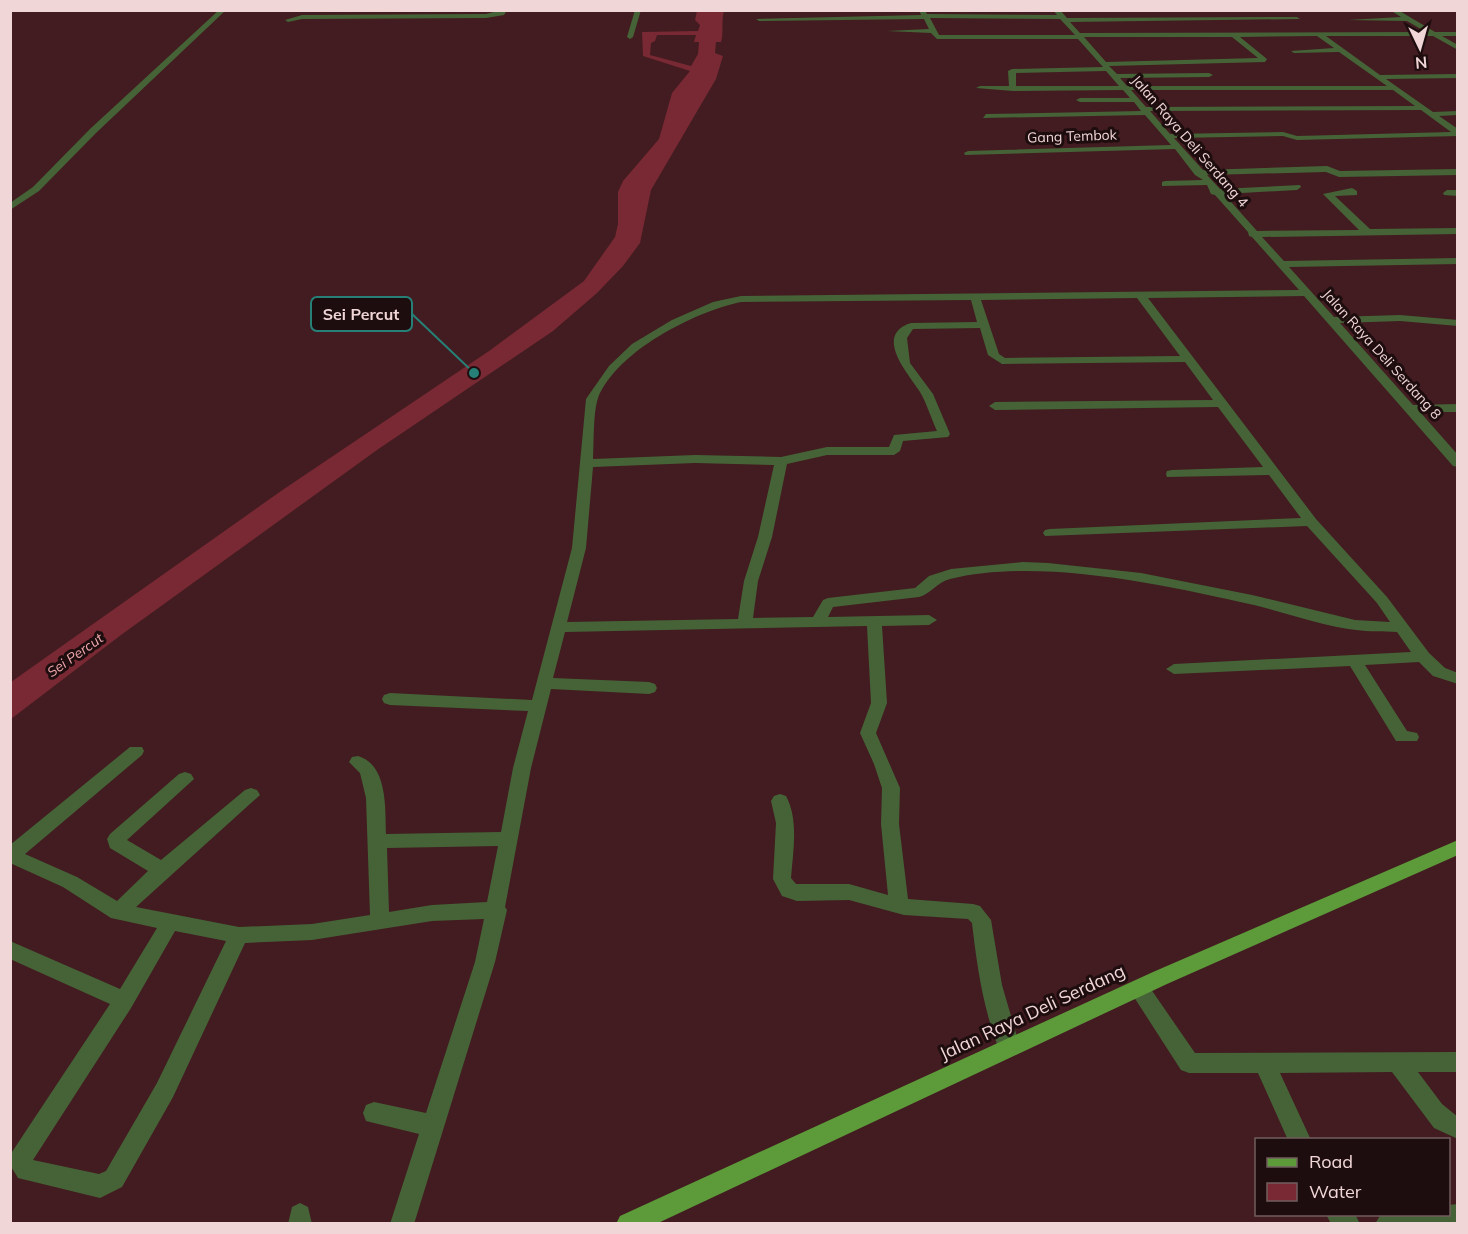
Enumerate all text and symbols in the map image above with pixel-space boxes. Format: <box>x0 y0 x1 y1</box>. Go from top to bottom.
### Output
north arrow <box>1390 18 1450 78</box>
text: N <box>1414 52 1428 73</box>
street label: Jalan Raya Deli Serdang 4 <box>1128 71 1253 211</box>
street label: Gang Tembok <box>1027 125 1118 147</box>
street label: Jalan Raya Deli Serdang 8 <box>1319 285 1445 423</box>
callout: Sei Percut <box>311 297 412 331</box>
text: Sei Percut <box>323 304 399 324</box>
water label: Sei Percut <box>43 628 108 681</box>
street label: Jalan Raya Deli Serdang <box>936 959 1128 1065</box>
legend <box>1255 1138 1450 1216</box>
text: Road <box>1309 1150 1353 1173</box>
text: Water <box>1309 1180 1362 1203</box>

